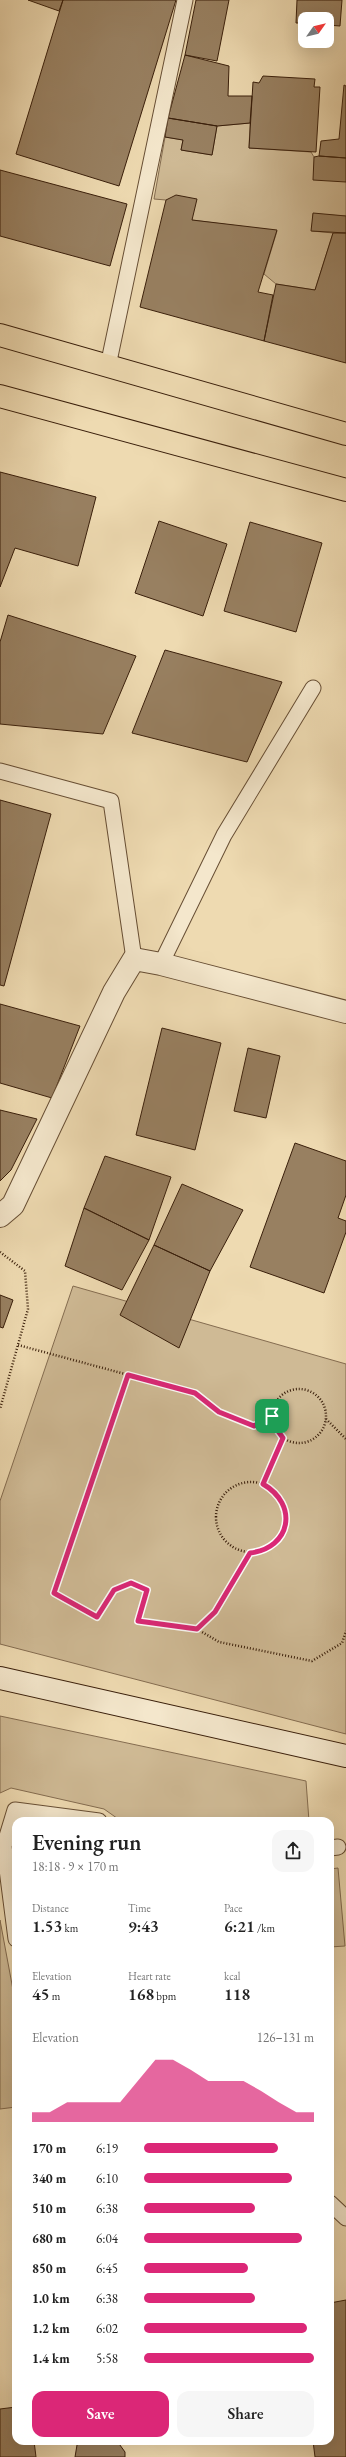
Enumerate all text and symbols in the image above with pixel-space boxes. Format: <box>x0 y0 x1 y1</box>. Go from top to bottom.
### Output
north arrow <box>298 12 334 48</box>
map controls <box>298 12 334 48</box>
pin <box>255 1399 289 1433</box>
icon: arrive <box>261 1405 283 1427</box>
text: Evening run <box>32 1828 141 1857</box>
button: share <box>272 1830 314 1872</box>
text: 18:18 · 9 × 170 m <box>32 1858 119 1875</box>
text: Distance <box>32 1901 69 1915</box>
text: Time <box>128 1901 151 1915</box>
text: Pace <box>224 1901 242 1915</box>
text: 1.53 <box>32 1915 62 1937</box>
text: 9:43 <box>128 1915 159 1937</box>
text: 6:21 <box>224 1915 255 1937</box>
text: km <box>62 1921 78 1935</box>
text: /km <box>255 1921 275 1935</box>
text: Elevation <box>32 1969 72 1983</box>
text: Heart rate <box>128 1969 171 1983</box>
text: kcal <box>224 1969 241 1983</box>
text: 45 <box>32 1983 49 2005</box>
text: 168 <box>128 1983 154 2005</box>
text: 118 <box>224 1983 250 2005</box>
text: m <box>49 1989 60 2003</box>
text: bpm <box>154 1989 176 2003</box>
text: Elevation <box>32 2029 79 2046</box>
text: 126–131 m <box>257 2029 314 2046</box>
text: 170 m <box>32 2140 66 2157</box>
text: 6:19 <box>96 2140 118 2157</box>
text: 340 m <box>32 2170 66 2187</box>
text: 6:10 <box>96 2170 118 2187</box>
text: 510 m <box>32 2200 66 2217</box>
text: 6:38 <box>96 2200 118 2217</box>
text: 680 m <box>32 2230 66 2247</box>
text: 6:04 <box>96 2230 118 2247</box>
text: 850 m <box>32 2260 66 2277</box>
text: 6:45 <box>96 2260 118 2277</box>
text: 1.0 km <box>32 2290 70 2307</box>
text: 6:38 <box>96 2290 118 2307</box>
text: 1.2 km <box>32 2320 70 2337</box>
text: 6:02 <box>96 2320 118 2337</box>
text: 1.4 km <box>32 2350 70 2367</box>
text: 5:58 <box>96 2350 118 2367</box>
button: Save <box>32 2391 169 2437</box>
button: Share <box>177 2391 314 2437</box>

